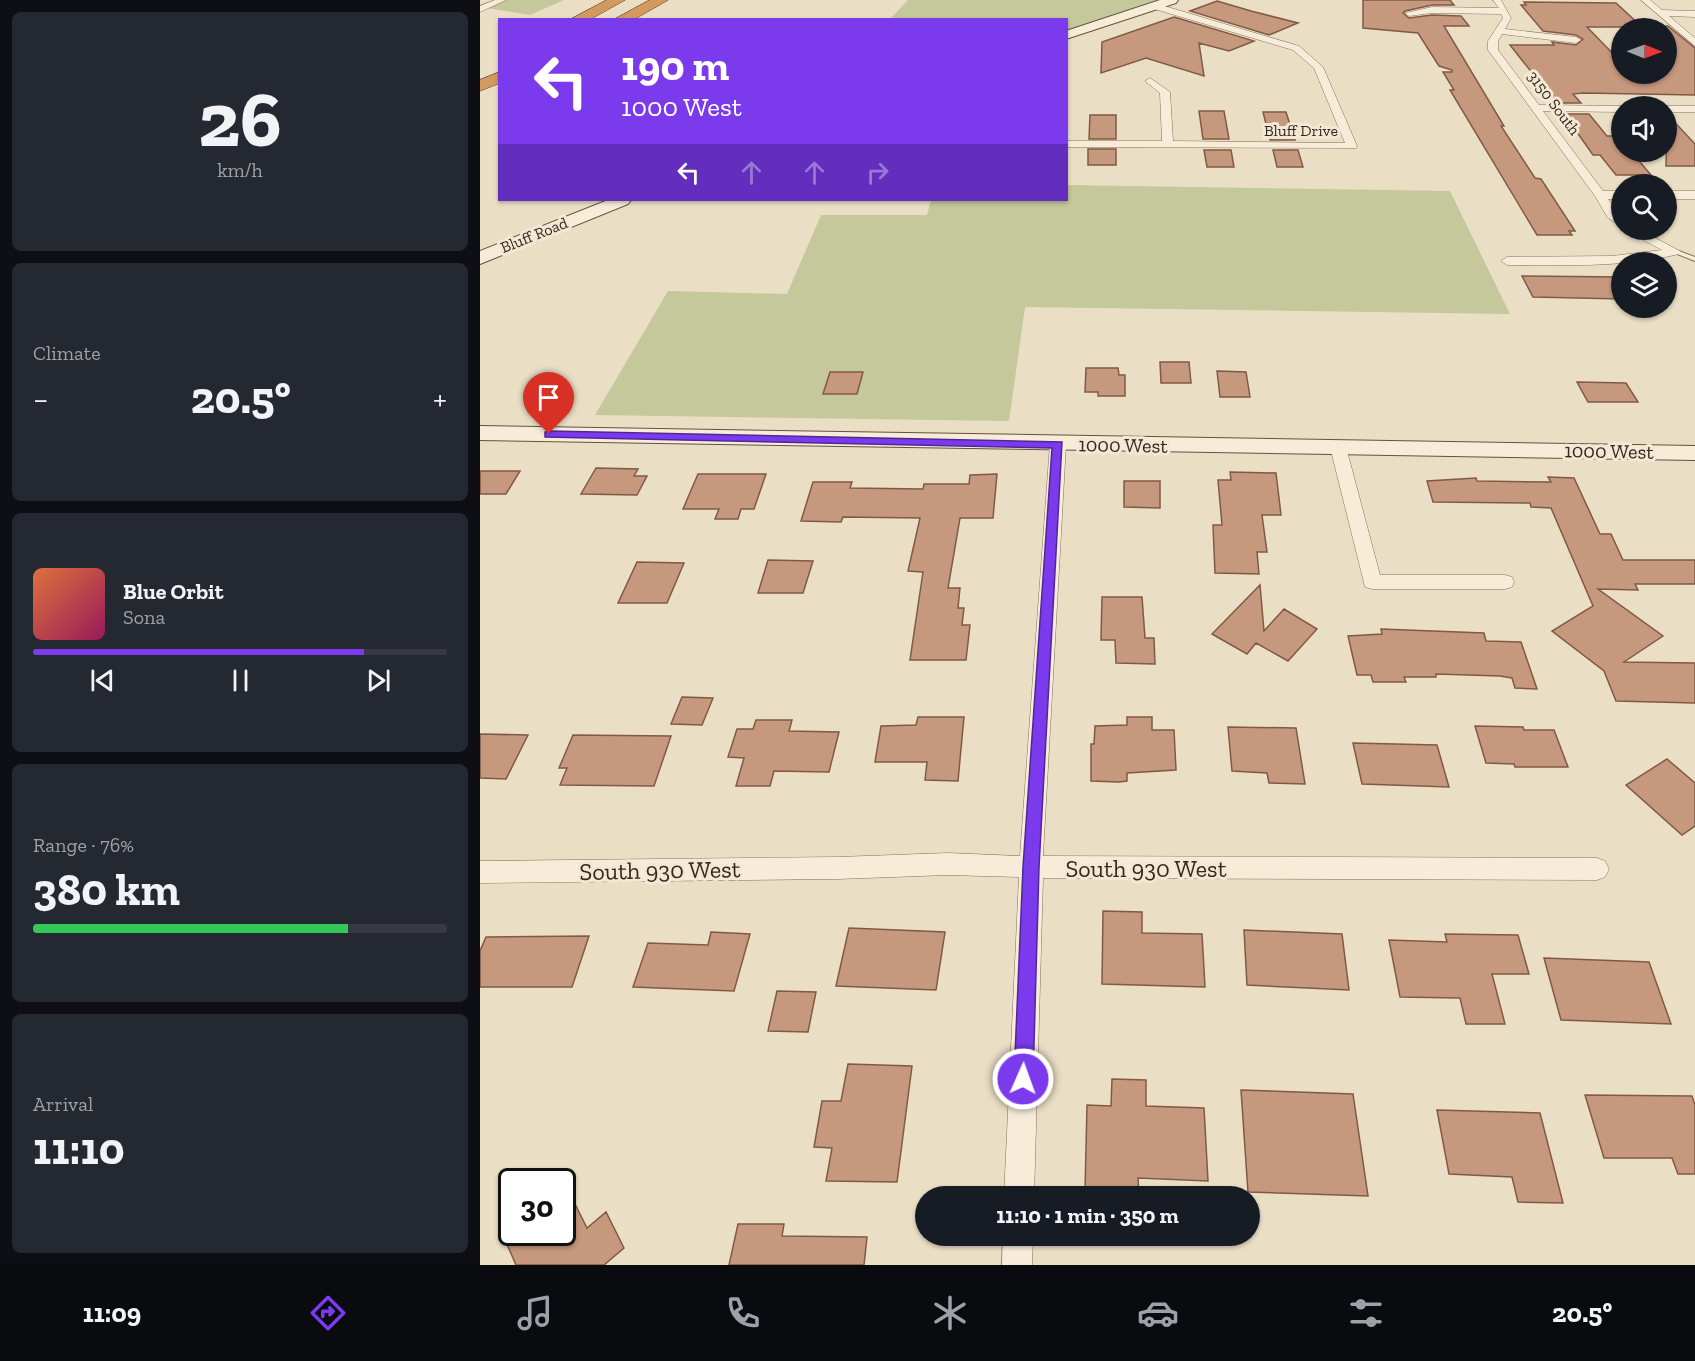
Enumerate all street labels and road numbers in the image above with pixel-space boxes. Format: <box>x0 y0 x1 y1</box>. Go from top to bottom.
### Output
street label: 3150 South <box>1524 67 1584 139</box>
street label: Bluff Drive <box>1264 121 1338 140</box>
street label: Bluff Road <box>498 213 571 257</box>
street label: 1000 West <box>1078 432 1169 458</box>
street label: 1000 West <box>1564 438 1655 464</box>
street label: South 930 West <box>579 854 741 886</box>
street label: South 930 West <box>1065 854 1227 883</box>

